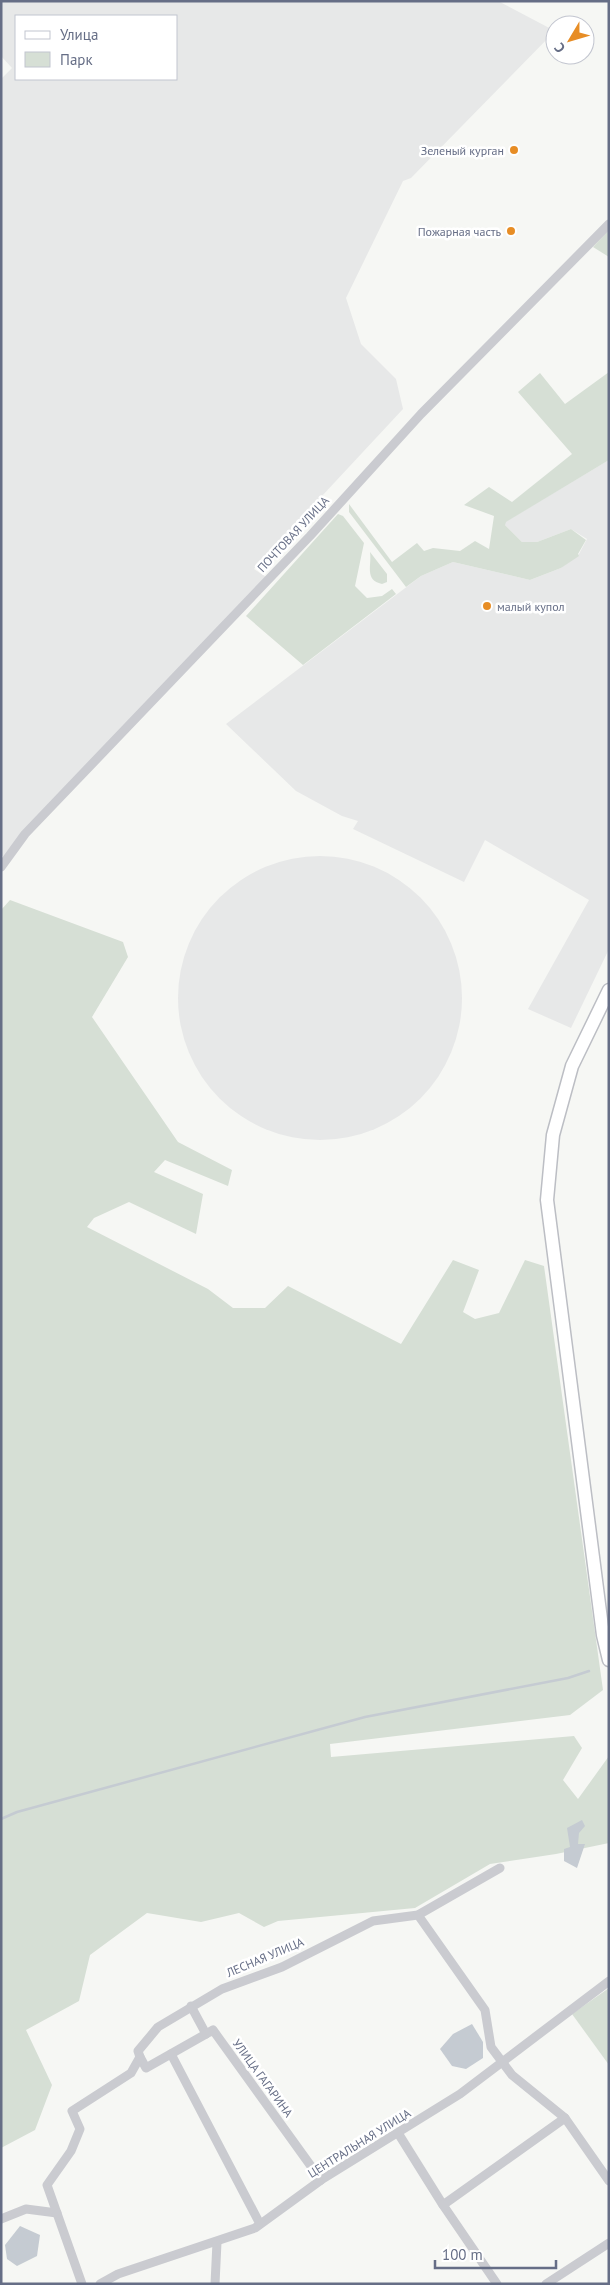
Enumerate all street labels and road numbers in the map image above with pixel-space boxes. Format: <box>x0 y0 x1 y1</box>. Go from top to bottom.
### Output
street label: ПОЧТОВАЯ УЛИЦА <box>254 493 332 575</box>
street label: ЛЕСНАЯ УЛИЦА <box>223 1934 306 1980</box>
street label: УЛИЦА ГАГАРИНА <box>230 2036 296 2120</box>
street label: ЦЕНТРАЛЬНАЯ УЛИЦА <box>305 2105 413 2181</box>

